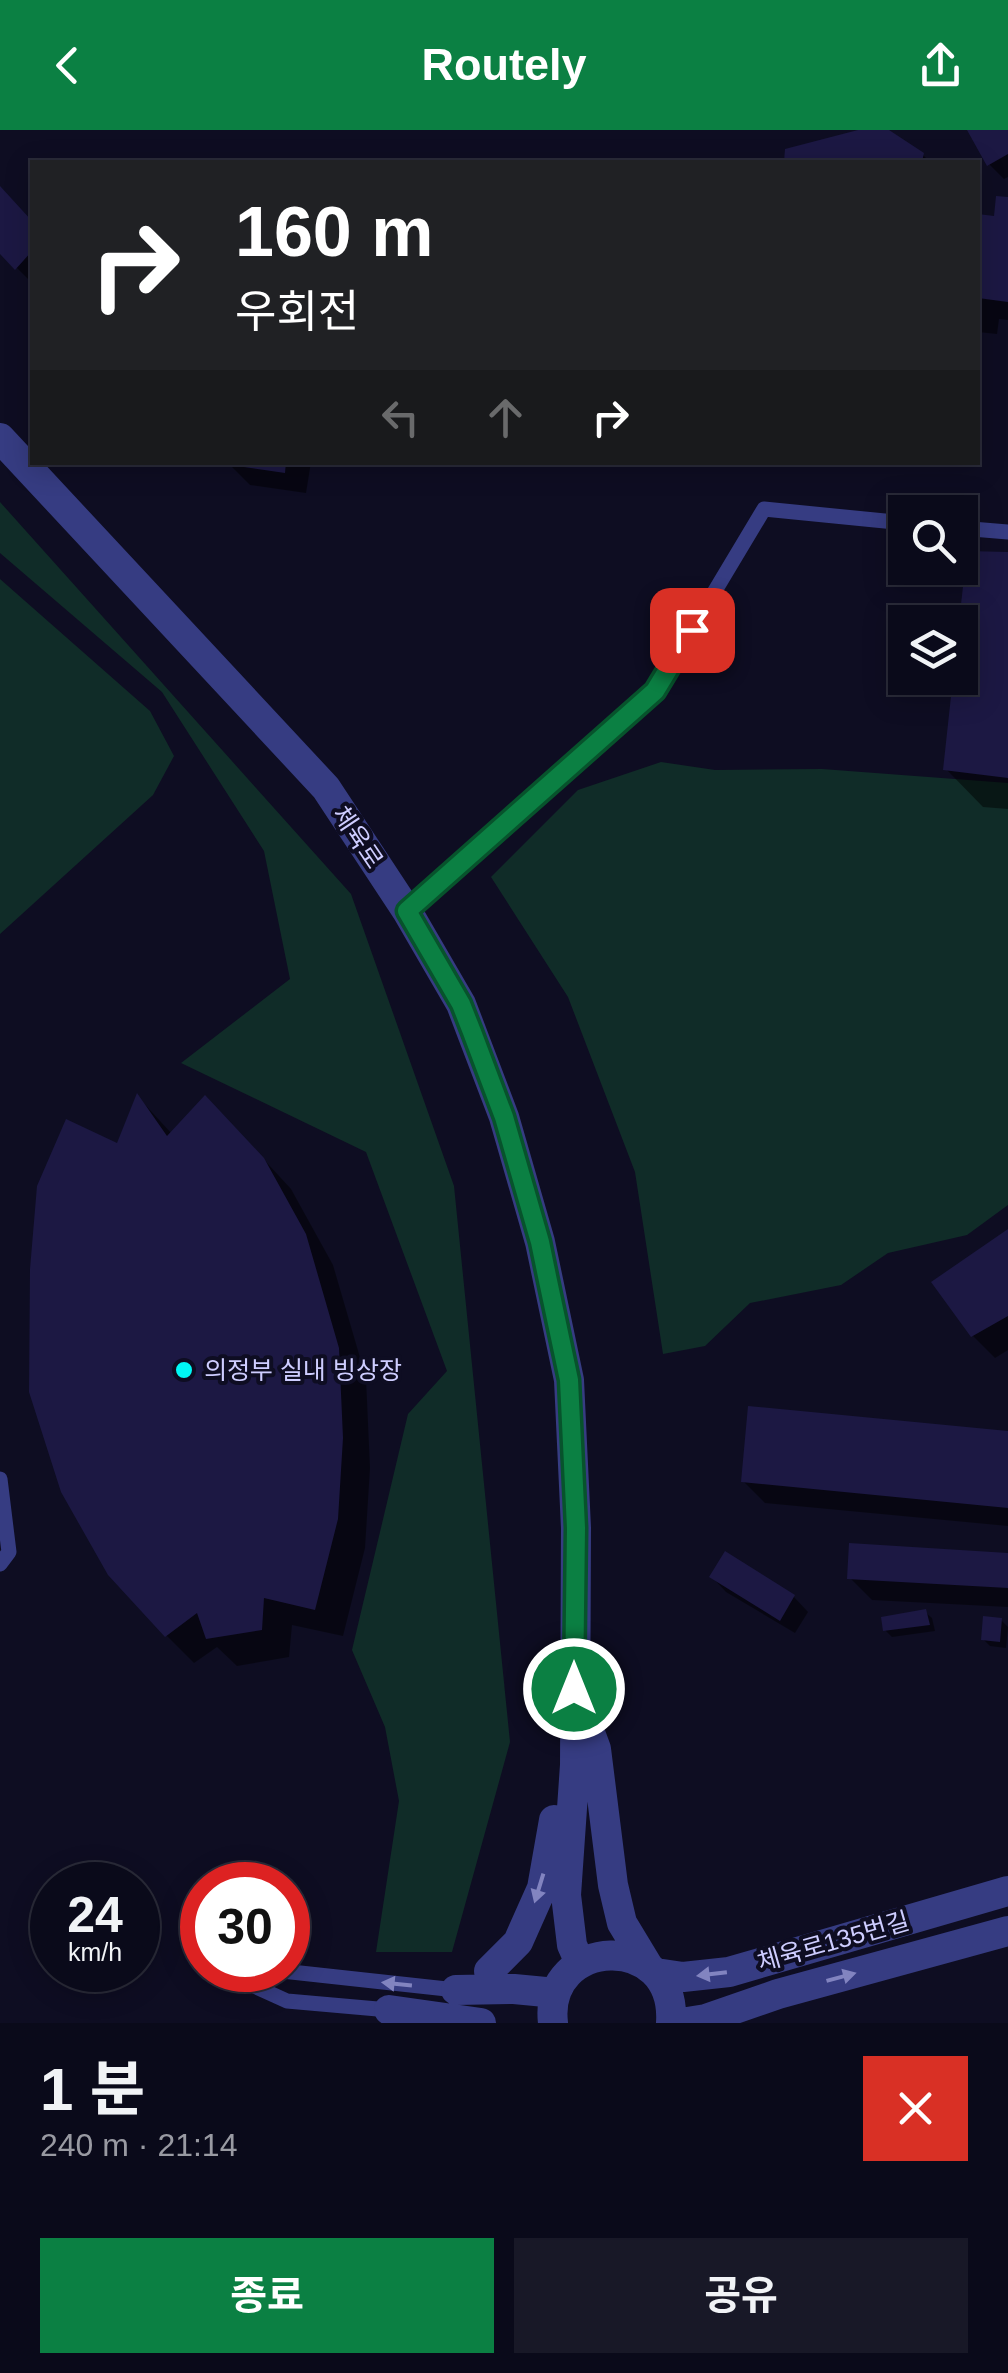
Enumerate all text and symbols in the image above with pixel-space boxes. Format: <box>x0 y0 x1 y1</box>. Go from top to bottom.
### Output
icon: back <box>40 38 95 93</box>
icon: share <box>913 38 968 93</box>
text: Routely <box>421 39 587 90</box>
text: 160 m <box>235 193 433 271</box>
icon: right <box>70 200 200 330</box>
text: 우회전 <box>235 286 359 337</box>
icon: left <box>373 390 428 445</box>
icon: ahead <box>478 390 533 445</box>
icon: right <box>583 390 638 445</box>
map controls <box>888 495 978 695</box>
button: search <box>888 495 978 585</box>
pin <box>650 588 735 673</box>
icon: arrive <box>665 603 720 658</box>
button: layers <box>888 605 978 695</box>
street label: 체육로 <box>327 801 389 873</box>
place label: 의정부 실내 빙상장 <box>204 1356 402 1384</box>
marker: 의정부 실내 빙상장 <box>173 1359 195 1381</box>
position arrow <box>522 1637 626 1741</box>
speed limit sign: 30 <box>180 1862 310 1992</box>
one-way arrow <box>531 1874 546 1904</box>
text: 24 <box>67 1887 123 1943</box>
street label: 체육로135번길 <box>754 1906 912 1976</box>
text: km/h <box>68 1938 122 1966</box>
one-way arrow <box>696 1966 728 1982</box>
one-way arrow <box>826 1968 857 1984</box>
one-way arrow <box>380 1975 412 1991</box>
text: 1 분 <box>40 2056 145 2123</box>
button: close <box>863 2056 968 2161</box>
text: 240 m · 21:14 <box>40 2127 237 2163</box>
button: 종료 <box>40 2238 494 2353</box>
button: 공유 <box>514 2238 968 2353</box>

